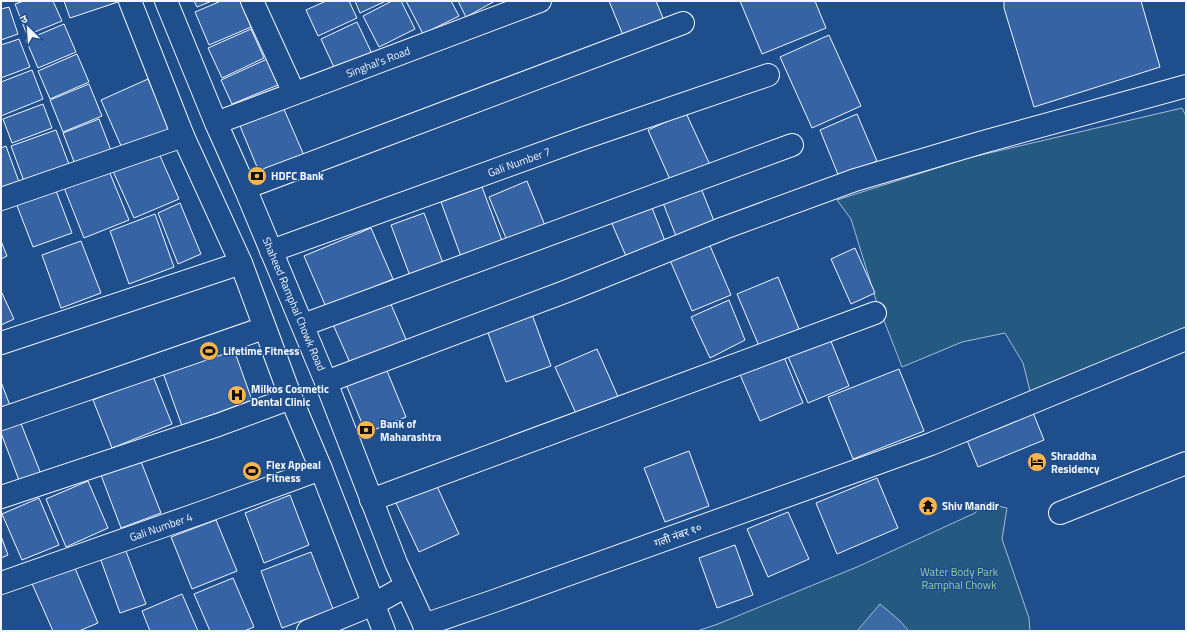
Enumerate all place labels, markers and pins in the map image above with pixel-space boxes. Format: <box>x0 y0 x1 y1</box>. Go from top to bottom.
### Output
bank icon: HDFC Bank <box>246 165 268 187</box>
place label: HDFC Bank <box>271 168 324 184</box>
sports icon: Lifetime Fitness <box>198 340 220 362</box>
place label: Lifetime Fitness <box>223 343 299 359</box>
place label: Milkos Cosmetic Dental Clinic <box>251 381 329 410</box>
hospital icon: Milkos Cosmetic Dental Clinic <box>226 384 248 406</box>
place label: Bank of Maharashtra <box>380 416 442 445</box>
bank icon: Bank of Maharashtra <box>355 419 377 441</box>
place label: Shraddha Residency <box>1051 448 1100 477</box>
hotel icon: Shraddha Residency <box>1026 451 1048 473</box>
place label: Flex Appeal Fitness <box>266 457 321 486</box>
sports icon: Flex Appeal Fitness <box>241 460 263 482</box>
temple icon: Shiv Mandir <box>917 495 939 517</box>
place label: Shiv Mandir <box>942 498 999 514</box>

